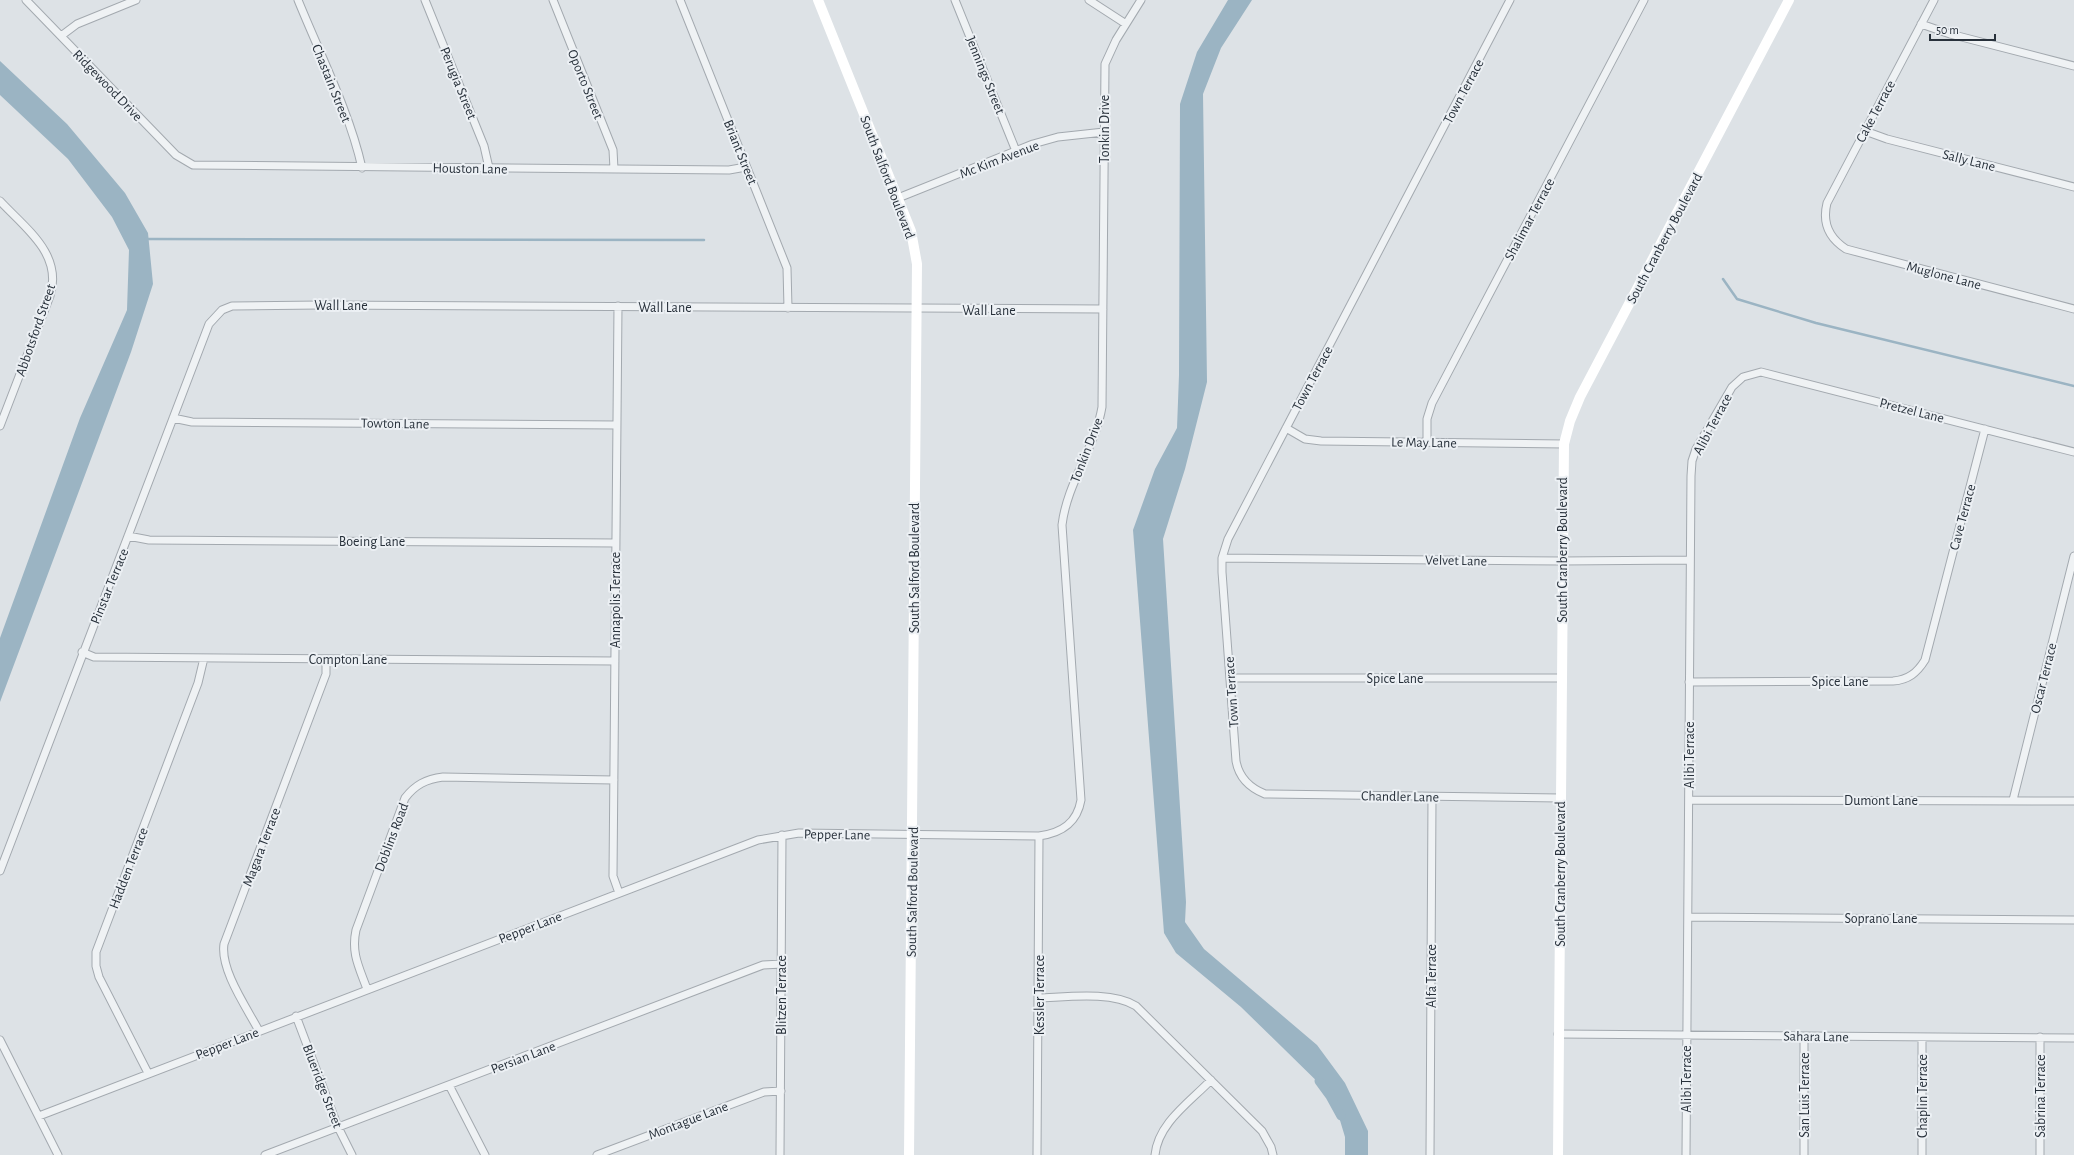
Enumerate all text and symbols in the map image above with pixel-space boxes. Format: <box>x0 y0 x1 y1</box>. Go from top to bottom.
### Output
scale bar <box>1930 16 1995 42</box>
text: 50 m <box>1936 24 1959 36</box>
street label: Jennings Street <box>963 34 1007 117</box>
street label: Chastain Street <box>309 42 353 125</box>
street label: Perugia Street <box>437 45 479 122</box>
street label: Ridgewood Drive <box>70 47 145 124</box>
street label: Oporto Street <box>565 48 606 122</box>
street label: Town Terrace <box>1441 57 1487 126</box>
street label: Cake Terrace <box>1854 78 1898 145</box>
street label: Tonkin Drive <box>1098 95 1112 163</box>
street label: South Salford Boulevard <box>857 114 917 241</box>
street label: Briant Street <box>721 118 760 187</box>
street label: Mc Kim Avenue <box>958 138 1041 181</box>
street label: Sally Lane <box>1941 148 1997 174</box>
street label: Houston Lane <box>432 161 508 177</box>
street label: South Cranberry Boulevard <box>1625 171 1705 306</box>
street label: Shalimar Terrace <box>1502 176 1557 263</box>
street label: Muglone Lane <box>1905 259 1983 293</box>
street label: Abbotsford Street <box>14 282 58 378</box>
street label: Wall Lane <box>314 299 368 313</box>
street label: Wall Lane <box>638 301 692 315</box>
street label: Wall Lane <box>962 304 1016 318</box>
street label: Town Terrace <box>1290 344 1336 413</box>
street label: Alibi Terrace <box>1691 391 1735 458</box>
street label: Pretzel Lane <box>1878 396 1946 426</box>
street label: Towton Lane <box>361 416 429 432</box>
street label: Tonkin Drive <box>1068 416 1106 485</box>
street label: Le May Lane <box>1391 435 1457 451</box>
street label: South Cranberry Boulevard <box>1556 477 1570 623</box>
street label: Cave Terrace <box>1947 483 1978 552</box>
street label: South Salford Boulevard <box>908 503 922 633</box>
street label: Boeing Lane <box>339 535 405 549</box>
street label: Pinstar Terrace <box>88 547 131 626</box>
street label: Annapolis Terrace <box>609 552 623 648</box>
street label: Velvet Lane <box>1425 553 1487 569</box>
street label: Oscar Terrace <box>2028 642 2059 715</box>
street label: Compton Lane <box>309 653 387 667</box>
street label: Town Terrace <box>1223 656 1241 728</box>
street label: Spice Lane <box>1366 672 1424 686</box>
street label: Spice Lane <box>1811 675 1869 689</box>
street label: Alibi Terrace <box>1683 721 1697 789</box>
street label: Chandler Lane <box>1361 789 1439 805</box>
street label: Dumont Lane <box>1844 794 1918 808</box>
street label: Doblins Road <box>372 801 411 874</box>
street label: South Cranberry Boulevard <box>1554 801 1568 947</box>
street label: Magara Terrace <box>241 806 283 889</box>
street label: Hadden Terrace <box>107 826 151 911</box>
street label: Pepper Lane <box>804 827 870 843</box>
street label: South Salford Boulevard <box>905 827 921 957</box>
street label: Pepper Lane <box>497 909 564 946</box>
street label: Soprano Lane <box>1844 912 1918 926</box>
street label: Alfa Terrace <box>1425 944 1439 1008</box>
street label: Blitzen Terrace <box>775 955 789 1035</box>
street label: Kessler Terrace <box>1033 955 1047 1035</box>
street label: Pepper Lane <box>194 1025 261 1062</box>
street label: Sahara Lane <box>1783 1029 1849 1045</box>
street label: Persian Lane <box>489 1039 558 1077</box>
street label: Blueridge Street <box>300 1043 345 1131</box>
street label: Alibi Terrace <box>1680 1045 1694 1113</box>
street label: San Luis Terrace <box>1798 1052 1812 1138</box>
street label: Chaplin Terrace <box>1916 1054 1930 1138</box>
street label: Sabrina Terrace <box>2034 1054 2048 1138</box>
street label: Montague Lane <box>647 1099 730 1143</box>

